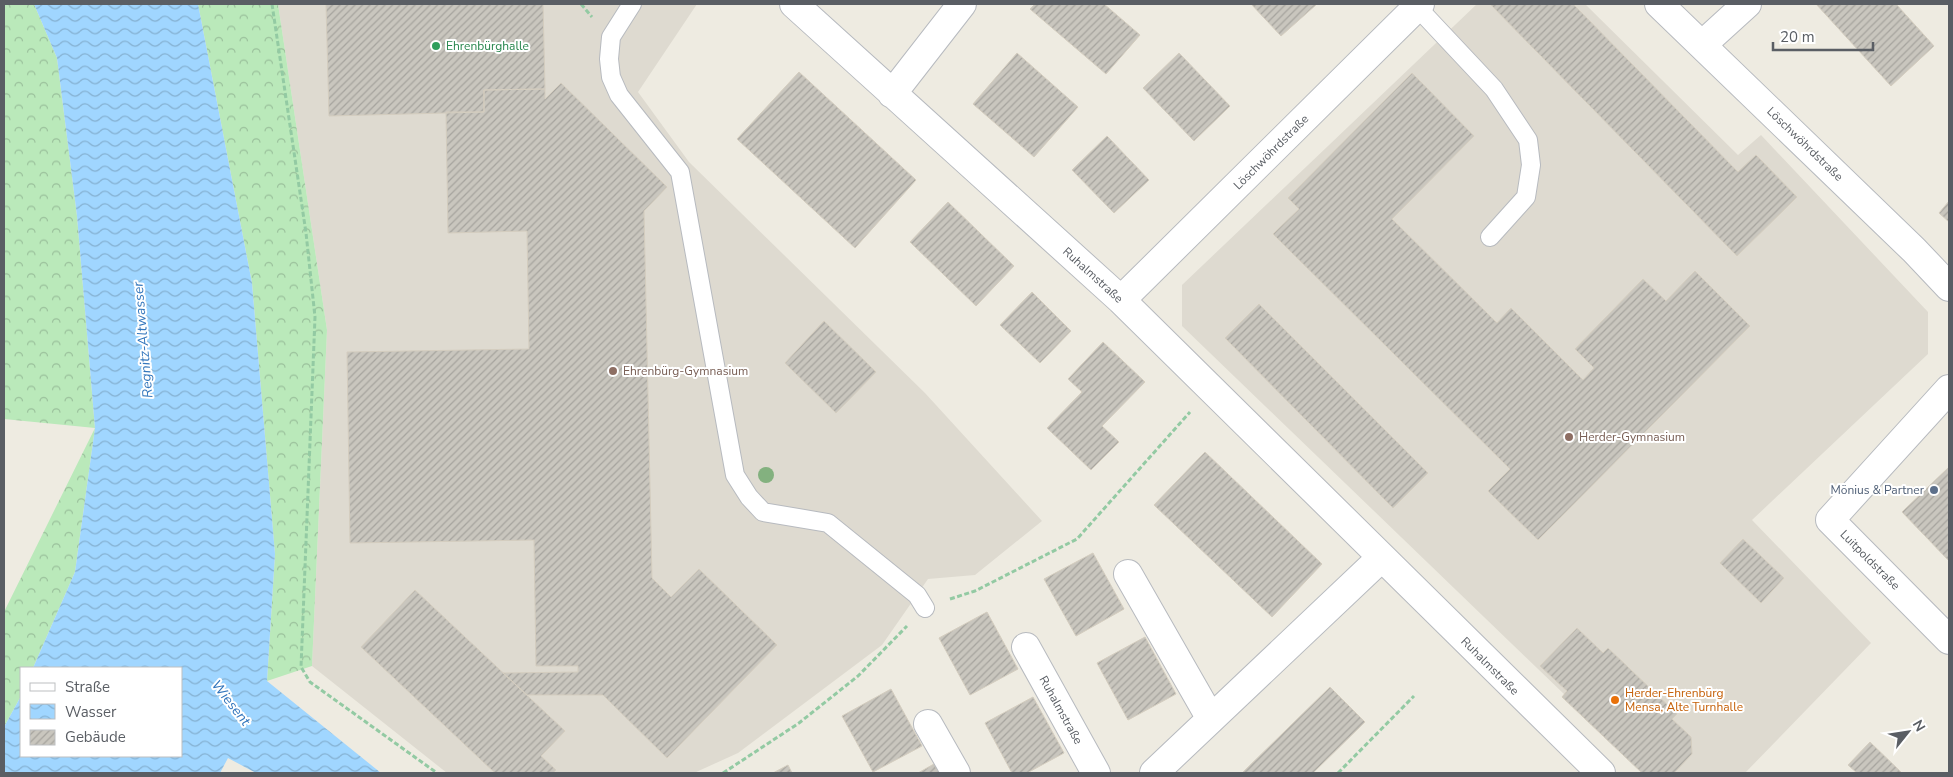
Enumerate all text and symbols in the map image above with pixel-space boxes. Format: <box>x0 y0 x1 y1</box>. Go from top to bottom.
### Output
scale bar <box>1773 20 1873 52</box>
text: 20 m <box>1780 27 1815 47</box>
place label: Ehrenbürghalle <box>446 38 529 54</box>
marker: Ehrenbürghalle <box>430 40 442 52</box>
street label: Löschwöhrdstraße <box>1763 103 1847 185</box>
street label: Löschwöhrdstraße <box>1230 111 1312 193</box>
street label: Ruhalmstraße <box>1059 244 1127 306</box>
water label: Regnitz-Altwasser <box>128 280 158 399</box>
place label: Ehrenbürg-Gymnasium <box>623 363 748 379</box>
marker: Ehrenbürg-Gymnasium <box>607 365 619 377</box>
place label: Herder-Gymnasium <box>1579 429 1685 445</box>
marker: Herder-Gymnasium <box>1563 431 1575 443</box>
place label: Mönius & Partner <box>1831 482 1925 498</box>
marker: Mönius & Partner <box>1928 484 1940 496</box>
street label: Luitpoldstraße <box>1837 527 1903 593</box>
street label: Ruhalmstraße <box>1457 633 1523 699</box>
legend <box>20 667 182 757</box>
street label: Ruhalmstraße <box>1036 673 1086 747</box>
water label: Wiesent <box>207 676 256 731</box>
text: Straße <box>65 677 110 697</box>
place label: Herder-Ehrenbürg Mensa, Alte Turnhalle <box>1625 685 1743 715</box>
marker: Herder-Ehrenbürg Mensa, Alte Turnhalle <box>1609 694 1621 706</box>
text: Wasser <box>65 702 117 722</box>
north arrow <box>1883 707 1933 757</box>
text: N <box>1908 716 1930 735</box>
text: Gebäude <box>65 727 126 747</box>

